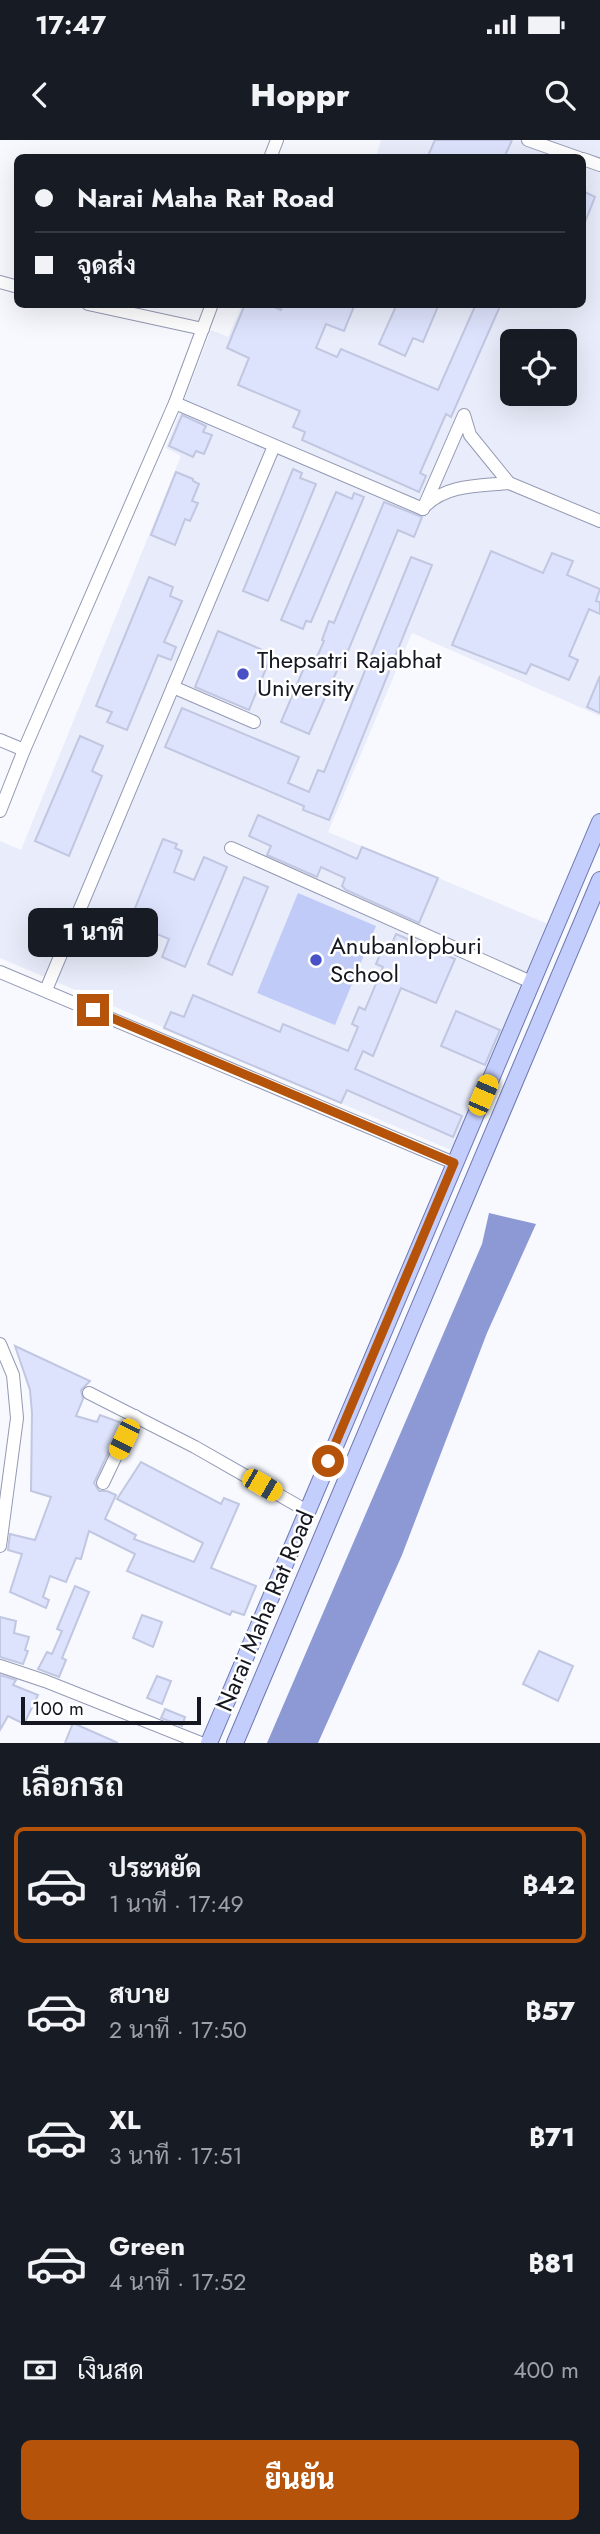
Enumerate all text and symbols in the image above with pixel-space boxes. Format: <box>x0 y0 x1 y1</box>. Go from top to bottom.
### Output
text: 17:47 <box>35 6 106 44</box>
text: Hoppr <box>250 72 350 118</box>
icon: back <box>21 76 59 114</box>
icon: search <box>541 76 579 114</box>
text: Narai Maha Rat Road <box>77 179 334 217</box>
text: จุดส่ง <box>77 246 136 284</box>
map controls <box>500 329 577 406</box>
button: locate <box>500 329 577 406</box>
place label: Thepsatri Rajabhat University <box>257 642 442 705</box>
marker: Thepsatri Rajabhat University <box>235 666 251 682</box>
callout: 1 นาที <box>28 908 158 958</box>
text: 1 นาที <box>62 915 124 949</box>
place label: Anubanlopburi School <box>330 928 482 991</box>
marker: Anubanlopburi School <box>308 952 324 968</box>
route end <box>77 994 109 1026</box>
car <box>466 1072 501 1118</box>
car <box>106 1416 143 1462</box>
route start <box>312 1445 344 1477</box>
car <box>239 1465 286 1505</box>
street label: Narai Maha Rat Road <box>206 1505 323 1717</box>
scale bar <box>21 1694 201 1726</box>
text: 100 m <box>32 1695 84 1722</box>
text: เลือกรถ <box>21 1762 124 1808</box>
text: ประหยัด <box>109 1849 202 1887</box>
icon: car <box>25 1854 88 1917</box>
text: ฿42 <box>522 1866 575 1904</box>
text: 1 นาที · 17:49 <box>109 1887 244 1921</box>
text: สบาย <box>109 1975 170 2013</box>
icon: car <box>25 1980 88 2043</box>
text: ฿57 <box>526 1992 575 2030</box>
text: 2 นาที · 17:50 <box>109 2013 247 2047</box>
text: XL <box>109 2101 141 2139</box>
icon: car <box>25 2106 88 2169</box>
text: ฿71 <box>529 2118 575 2156</box>
text: 3 นาที · 17:51 <box>109 2139 243 2173</box>
text: Green <box>109 2227 185 2265</box>
icon: car <box>25 2232 88 2295</box>
text: ฿81 <box>529 2244 575 2282</box>
text: 4 นาที · 17:52 <box>109 2265 246 2299</box>
icon: cash <box>21 2351 59 2389</box>
text: เงินสด <box>77 2351 144 2389</box>
text: 400 m <box>513 2353 579 2387</box>
button: ยืนยัน <box>21 2440 579 2520</box>

